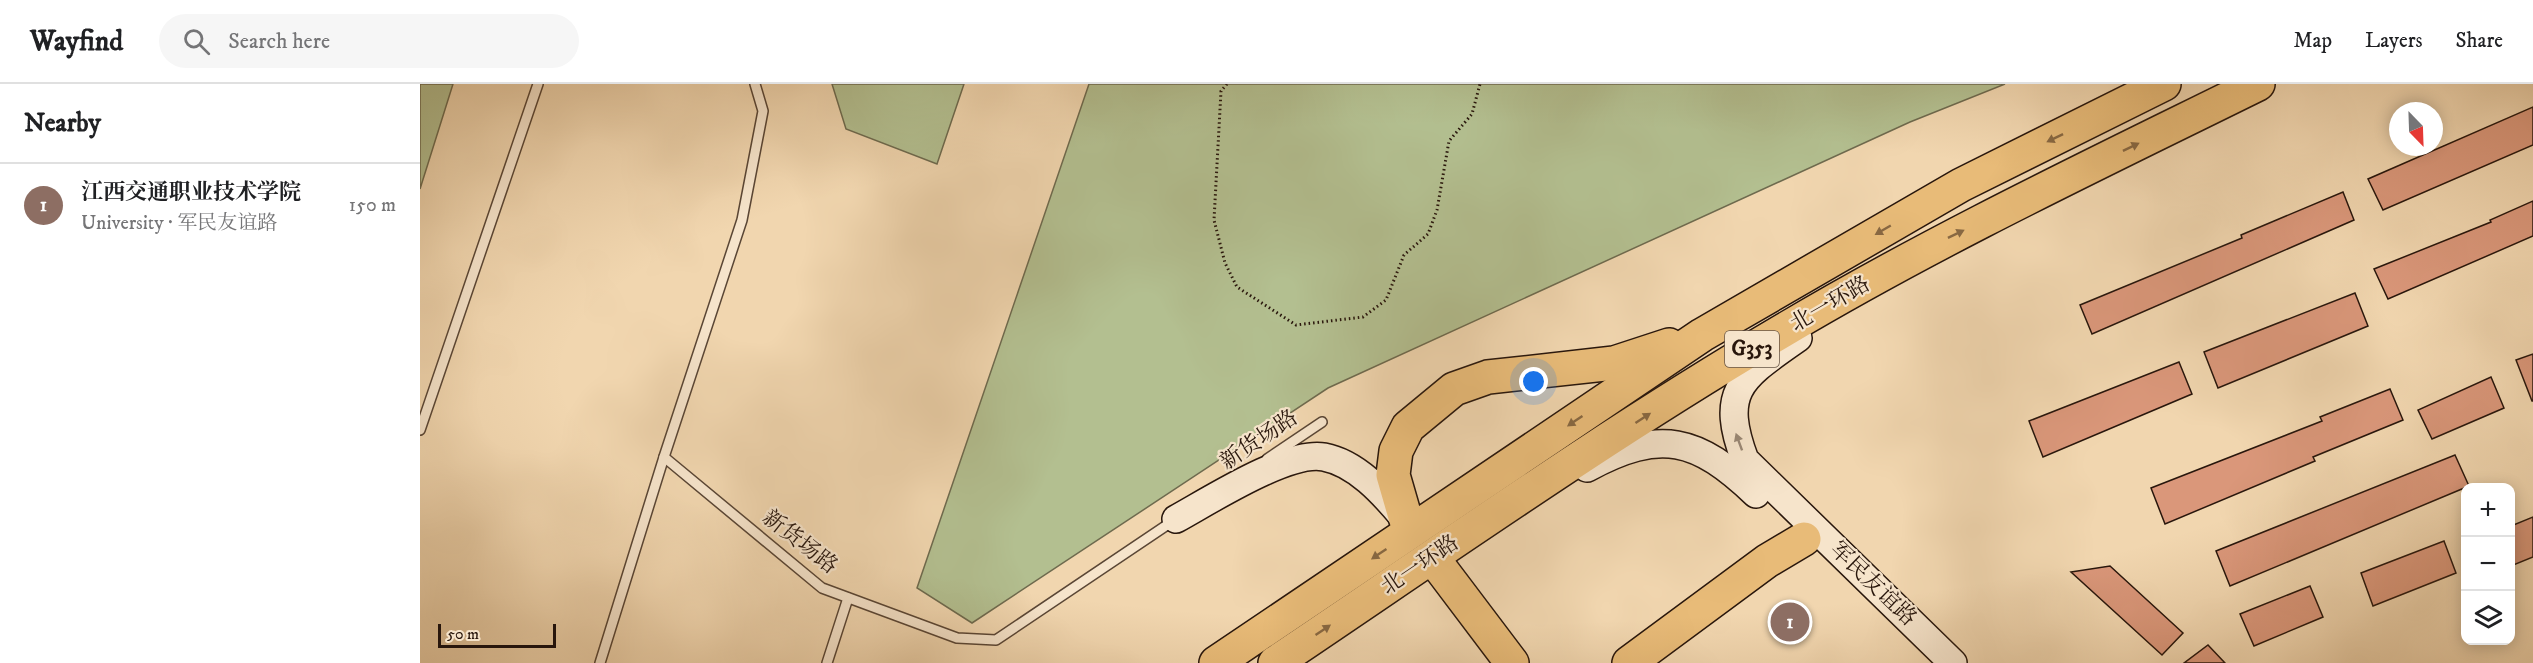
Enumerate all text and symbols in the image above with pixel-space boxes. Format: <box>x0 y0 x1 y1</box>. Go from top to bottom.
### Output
search box <box>159 14 579 68</box>
text: Wayfind <box>30 24 123 59</box>
icon: search <box>180 25 213 58</box>
text: Search here <box>228 28 330 55</box>
text: Map <box>2293 28 2332 54</box>
text: Layers <box>2365 28 2423 54</box>
text: Share <box>2456 28 2503 54</box>
north arrow <box>2389 102 2443 156</box>
text: Nearby <box>24 107 101 140</box>
one-way arrow <box>2047 133 2064 143</box>
one-way arrow <box>2122 143 2139 152</box>
text: 江西交通职业技术学院 <box>81 179 301 206</box>
text: 1 <box>40 193 47 218</box>
text: 150 m <box>349 193 396 218</box>
text: University · 军民友谊路 <box>81 211 277 236</box>
one-way arrow <box>1874 225 1891 235</box>
one-way arrow <box>1948 229 1965 239</box>
street label: 北一环路 <box>1785 270 1875 338</box>
road number: G353 <box>1725 331 1779 367</box>
your location <box>1519 367 1548 396</box>
street label: 新货场路 <box>1215 404 1303 476</box>
one-way arrow <box>1635 413 1651 424</box>
one-way arrow <box>1568 415 1584 427</box>
one-way arrow <box>1733 432 1743 450</box>
map controls <box>2461 483 2515 645</box>
button: + <box>2461 483 2515 537</box>
street label: 新货场路 <box>757 504 843 580</box>
street label: 北一环路 <box>1376 529 1464 601</box>
street label: 军民友谊路 <box>1824 536 1922 632</box>
button: − <box>2461 537 2515 591</box>
one-way arrow <box>1371 548 1387 559</box>
button: layers <box>2461 591 2515 645</box>
pin: 1 <box>1770 600 1810 644</box>
scale bar <box>438 621 556 648</box>
text: 50 m <box>447 624 479 644</box>
one-way arrow <box>1315 624 1331 636</box>

